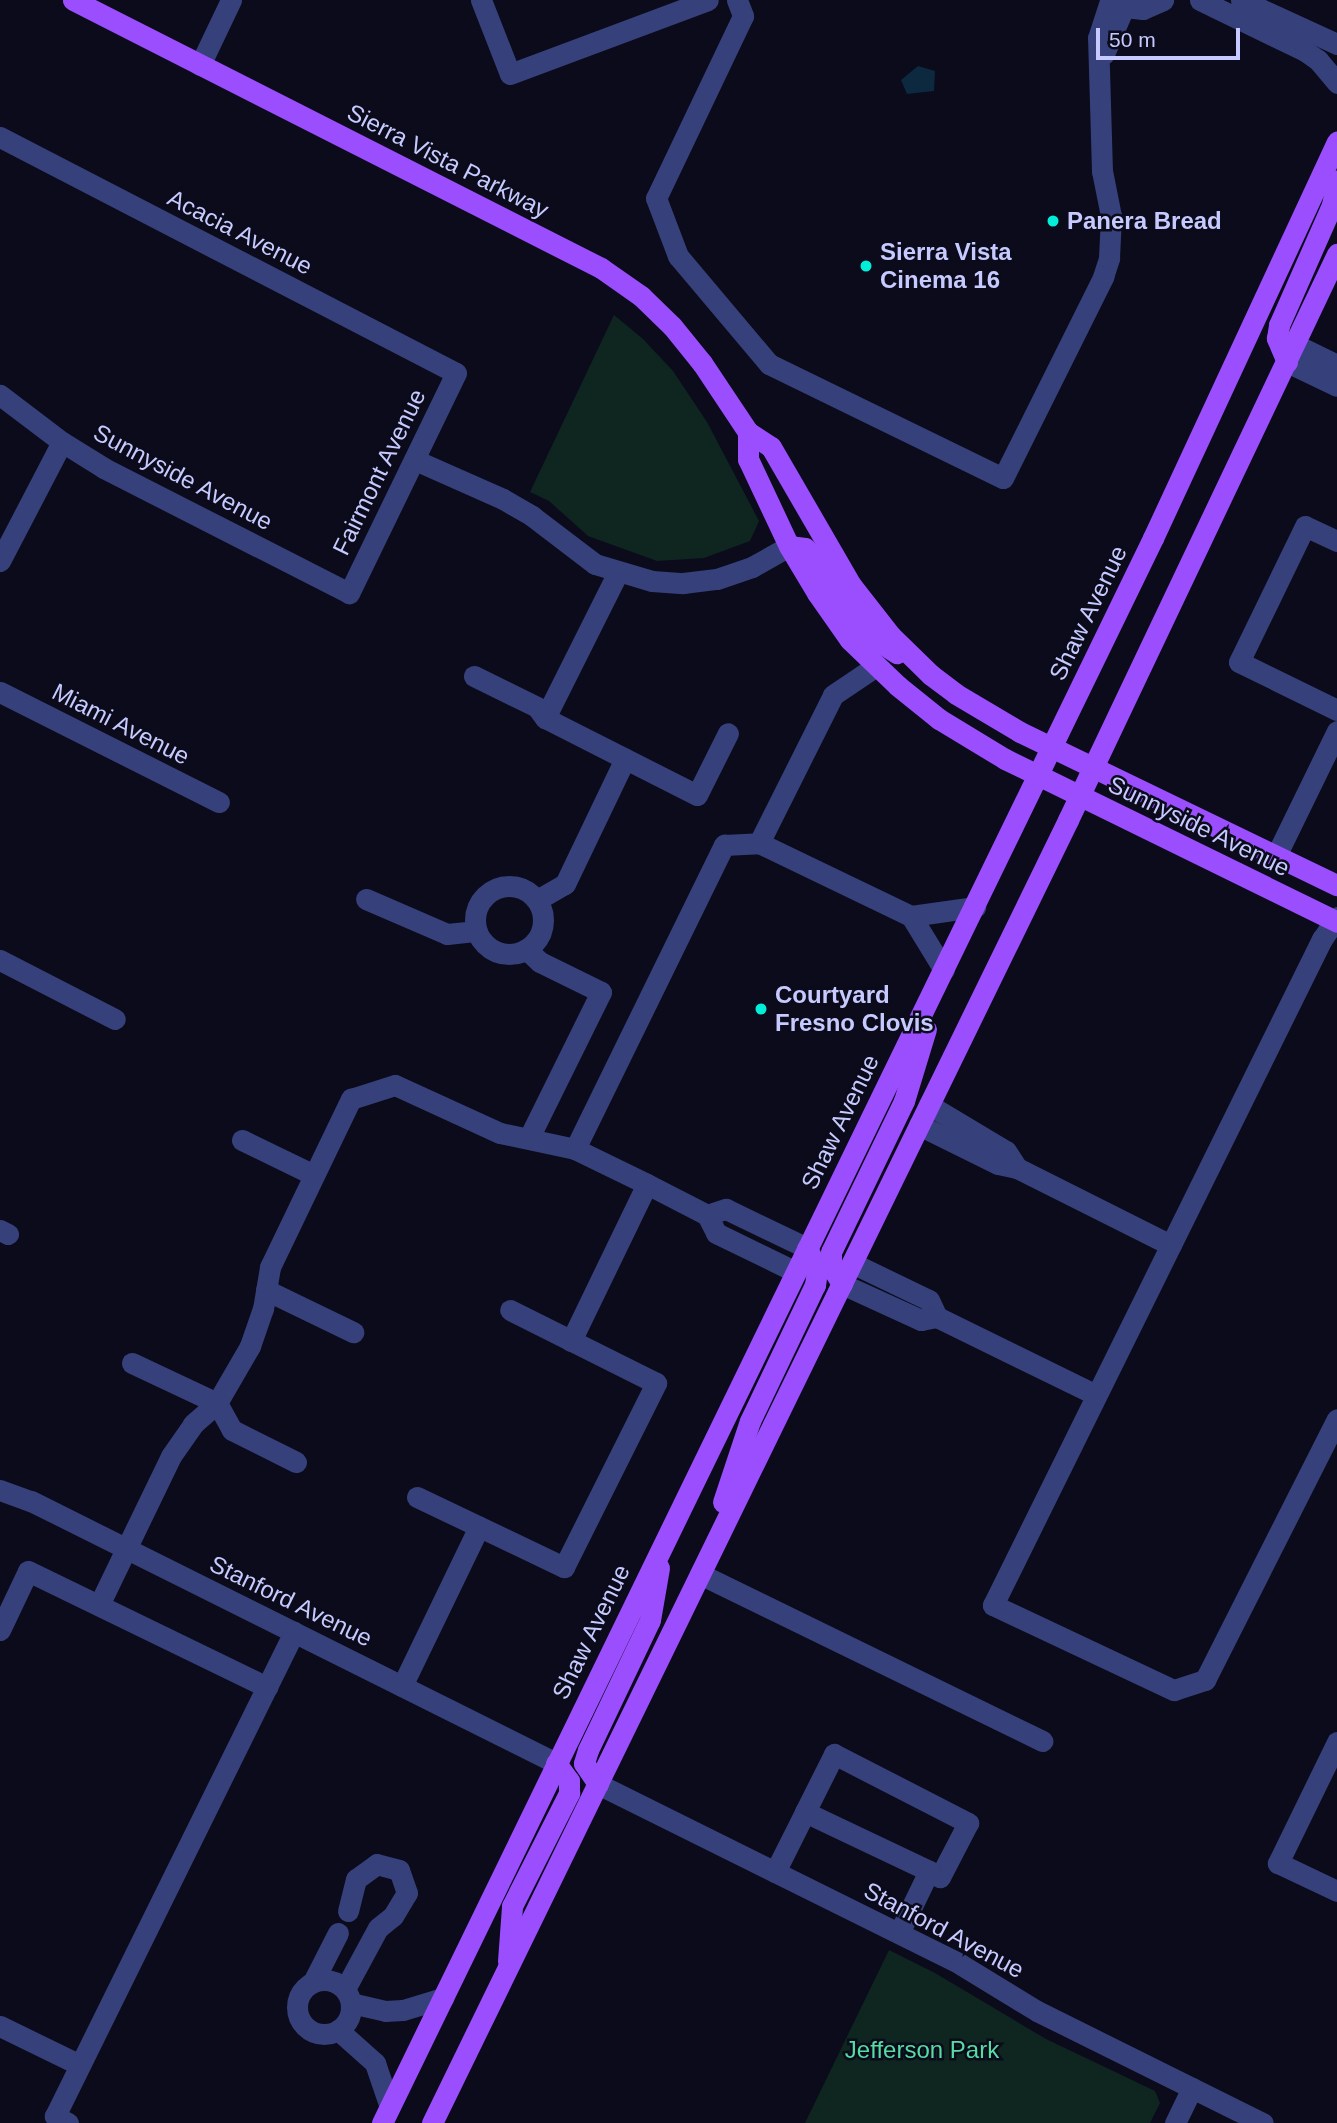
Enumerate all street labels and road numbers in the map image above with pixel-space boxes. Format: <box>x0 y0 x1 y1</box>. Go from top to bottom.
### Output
street label: Sierra Vista Parkway <box>342 98 554 224</box>
street label: Acacia Avenue <box>162 183 318 281</box>
street label: Fairmont Avenue <box>326 384 432 560</box>
street label: Sunnyside Avenue <box>88 417 278 537</box>
street label: Shaw Avenue <box>1043 540 1133 686</box>
street label: Miami Avenue <box>47 677 195 771</box>
street label: Sunnyside Avenue <box>1103 769 1295 883</box>
street label: Shaw Avenue <box>795 1049 885 1195</box>
street label: Stanford Avenue <box>205 1549 377 1653</box>
street label: Shaw Avenue <box>546 1559 636 1705</box>
street label: Stanford Avenue <box>858 1875 1030 1985</box>

